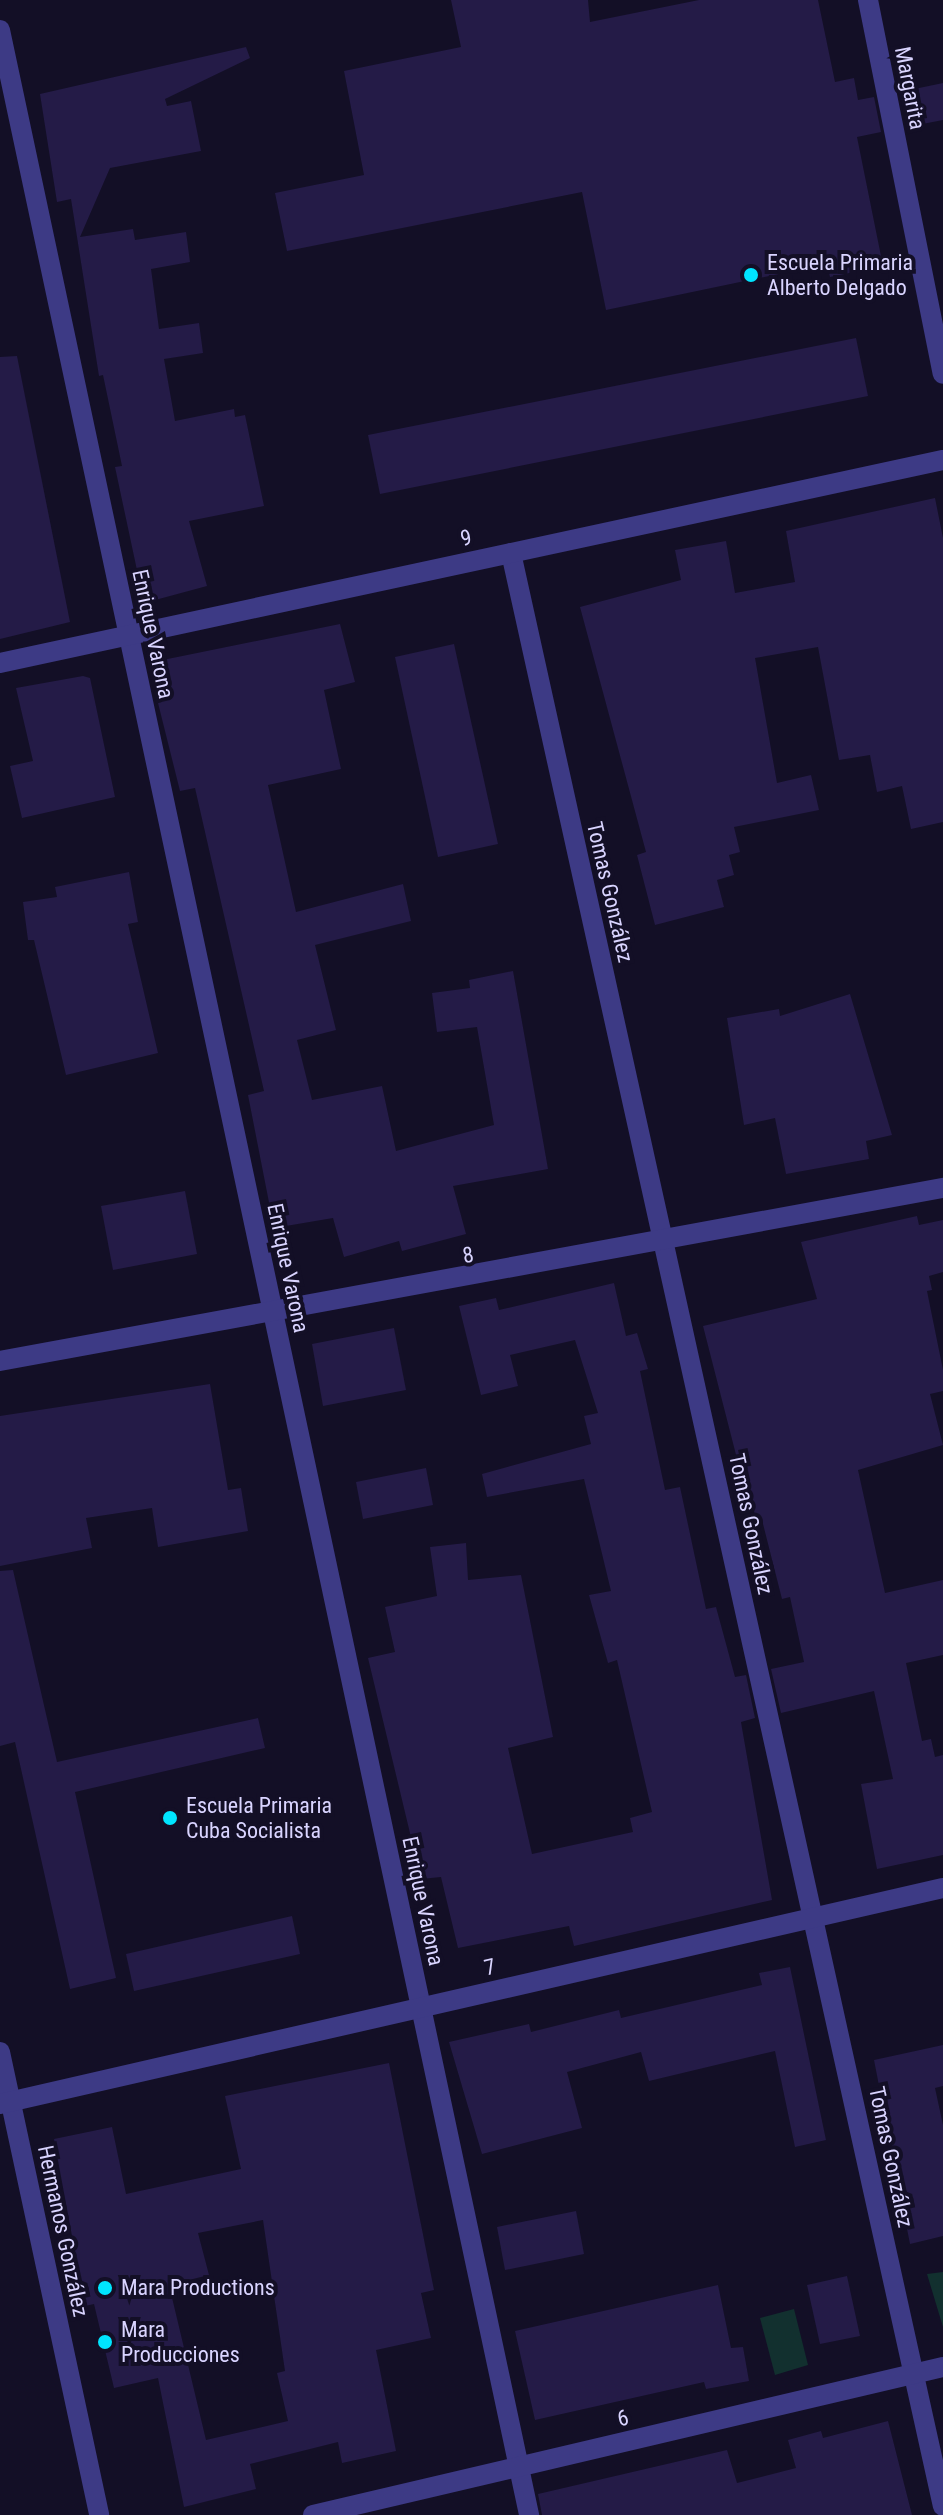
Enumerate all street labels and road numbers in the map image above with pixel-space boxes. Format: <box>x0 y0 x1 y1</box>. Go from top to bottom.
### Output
street label: Margarita <box>889 44 931 132</box>
street label: 9 <box>458 524 474 552</box>
street label: Enrique Varona <box>126 567 180 701</box>
street label: Tomas González <box>581 819 639 965</box>
street label: Enrique Varona <box>261 1201 315 1335</box>
street label: 8 <box>460 1241 476 1269</box>
street label: Tomas González <box>723 1451 779 1597</box>
street label: Enrique Varona <box>396 1834 450 1968</box>
street label: 7 <box>482 1953 498 1981</box>
street label: Tomas González <box>863 2084 919 2230</box>
street label: Hermanos González <box>32 2143 94 2319</box>
street label: 6 <box>615 2404 631 2432</box>

